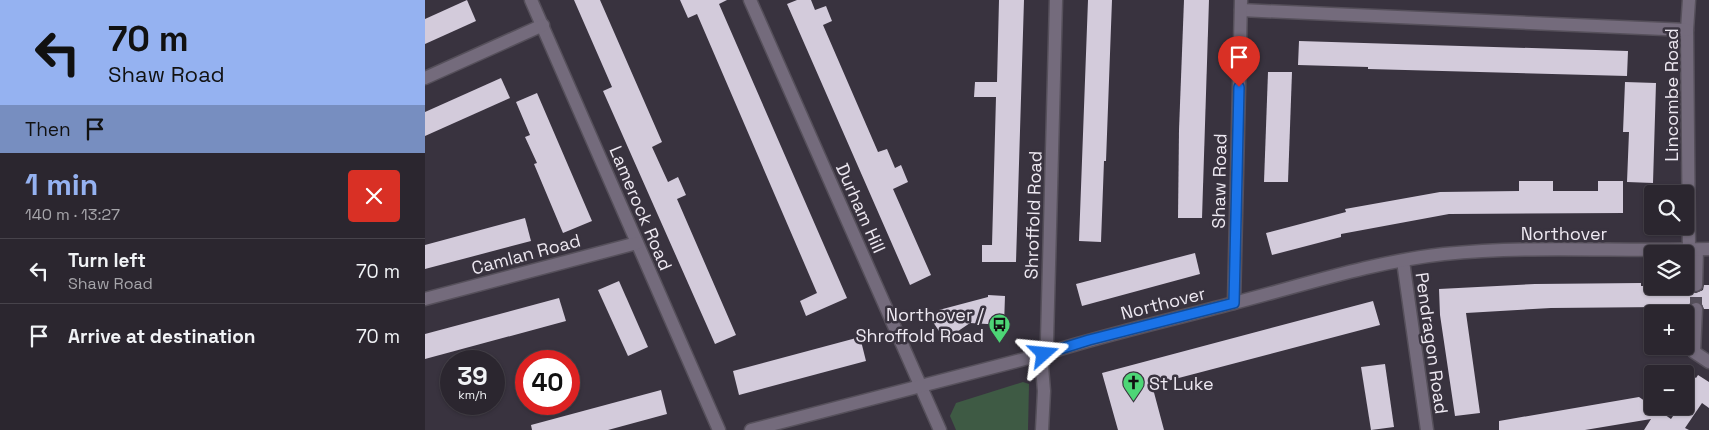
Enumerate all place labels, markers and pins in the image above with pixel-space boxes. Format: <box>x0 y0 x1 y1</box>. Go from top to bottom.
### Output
pin <box>1218 36 1260 87</box>
place label: Northover / Shroffold Road <box>855 303 984 347</box>
bus stop icon: Northover / Shroffold Road <box>988 312 1012 343</box>
church icon: St Luke <box>1121 371 1145 402</box>
place label: St Luke <box>1149 372 1214 395</box>

